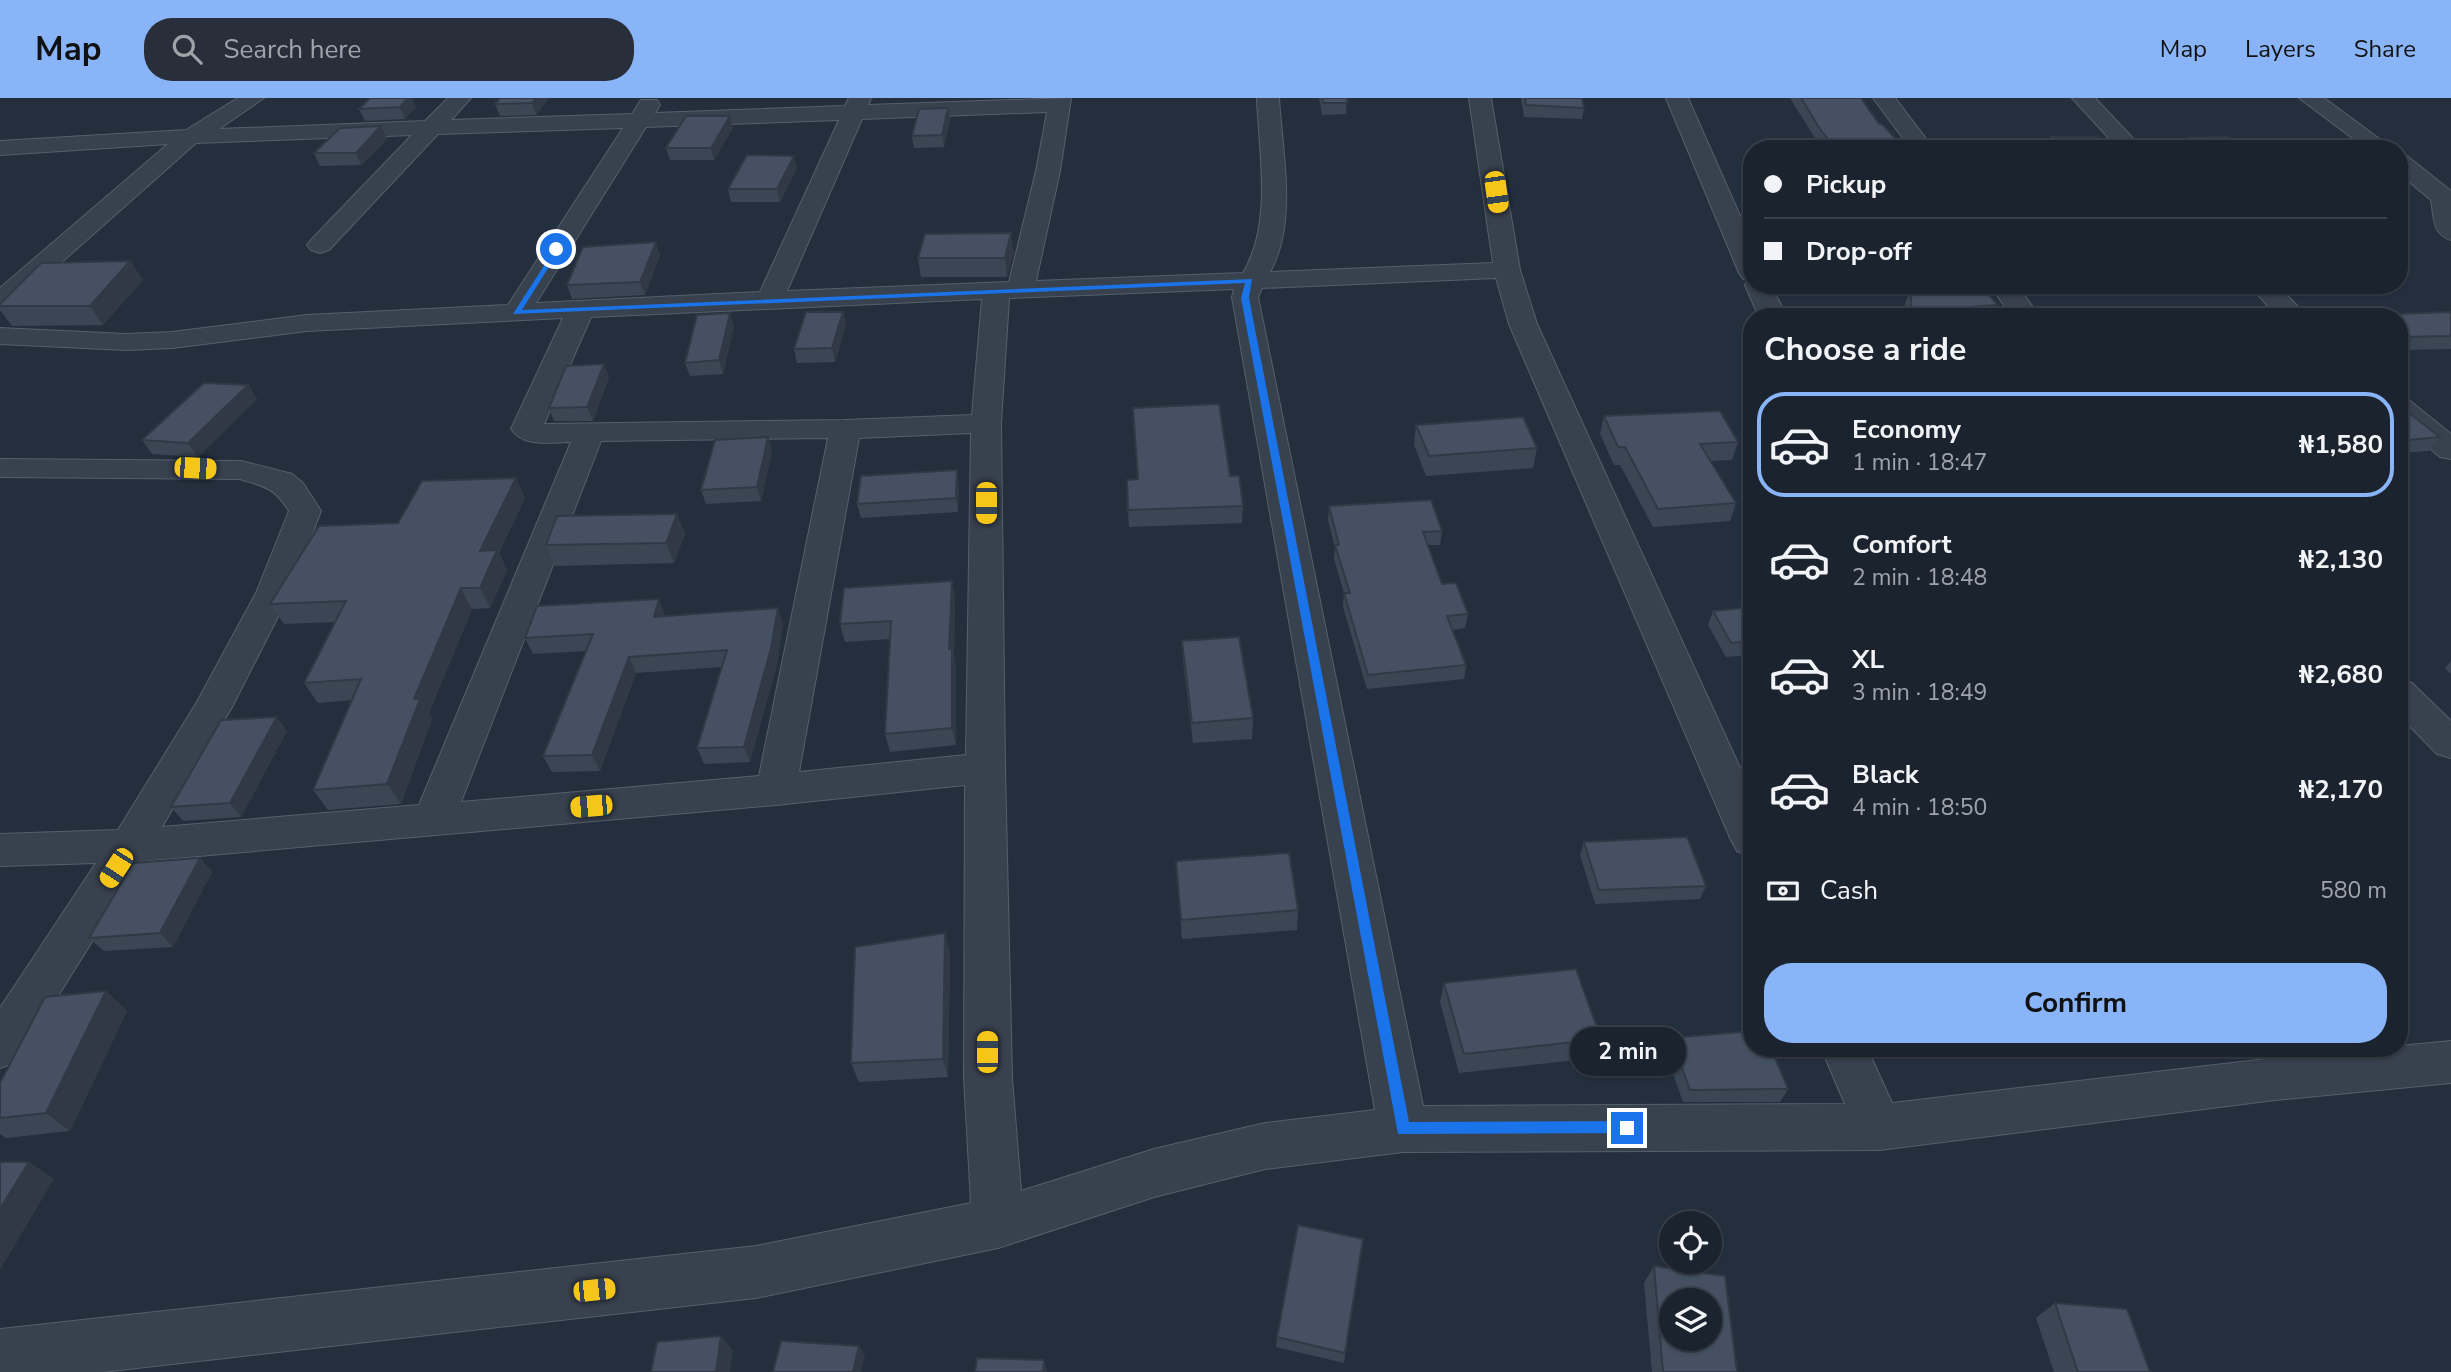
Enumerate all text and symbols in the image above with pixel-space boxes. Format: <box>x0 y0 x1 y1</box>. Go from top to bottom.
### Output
search box <box>144 18 634 81</box>
text: Map <box>35 27 102 72</box>
icon: search <box>168 30 206 68</box>
text: Search here <box>224 32 361 67</box>
text: Map <box>2160 33 2207 65</box>
text: Layers <box>2245 33 2316 65</box>
text: Share <box>2354 33 2416 65</box>
text: Pickup <box>1806 167 1886 202</box>
car <box>1483 170 1510 214</box>
route start <box>540 233 572 265</box>
text: Drop-off <box>1806 234 1912 269</box>
text: Choose a ride <box>1764 328 1966 371</box>
text: Economy <box>1852 412 1961 447</box>
icon: car <box>1768 413 1831 476</box>
text: ₦1,580 <box>2299 427 2383 462</box>
text: 1 min · 18:47 <box>1852 447 1987 478</box>
car <box>174 456 217 480</box>
car <box>976 482 997 524</box>
text: Comfort <box>1852 527 1952 562</box>
icon: car <box>1768 528 1831 591</box>
text: ₦2,130 <box>2299 542 2383 577</box>
text: 2 min · 18:48 <box>1852 562 1987 593</box>
text: XL <box>1852 642 1884 677</box>
icon: car <box>1768 643 1831 706</box>
text: ₦2,680 <box>2299 657 2383 692</box>
text: 3 min · 18:49 <box>1852 677 1987 708</box>
text: Black <box>1852 757 1919 792</box>
icon: car <box>1768 758 1831 821</box>
text: ₦2,170 <box>2299 772 2383 807</box>
text: 4 min · 18:50 <box>1852 792 1987 823</box>
car <box>570 794 613 818</box>
car <box>96 845 137 891</box>
icon: cash <box>1764 872 1802 910</box>
text: Cash <box>1820 873 1878 908</box>
text: 580 m <box>2320 875 2387 906</box>
button: Confirm <box>1764 963 2387 1043</box>
callout: 2 min <box>1569 1026 1685 1076</box>
car <box>977 1031 998 1073</box>
text: 2 min <box>1598 1036 1658 1067</box>
route end <box>1611 1112 1643 1144</box>
map controls <box>1659 1211 1722 1351</box>
button: locate <box>1659 1211 1722 1274</box>
car <box>573 1277 616 1303</box>
button: layers <box>1659 1288 1722 1351</box>

